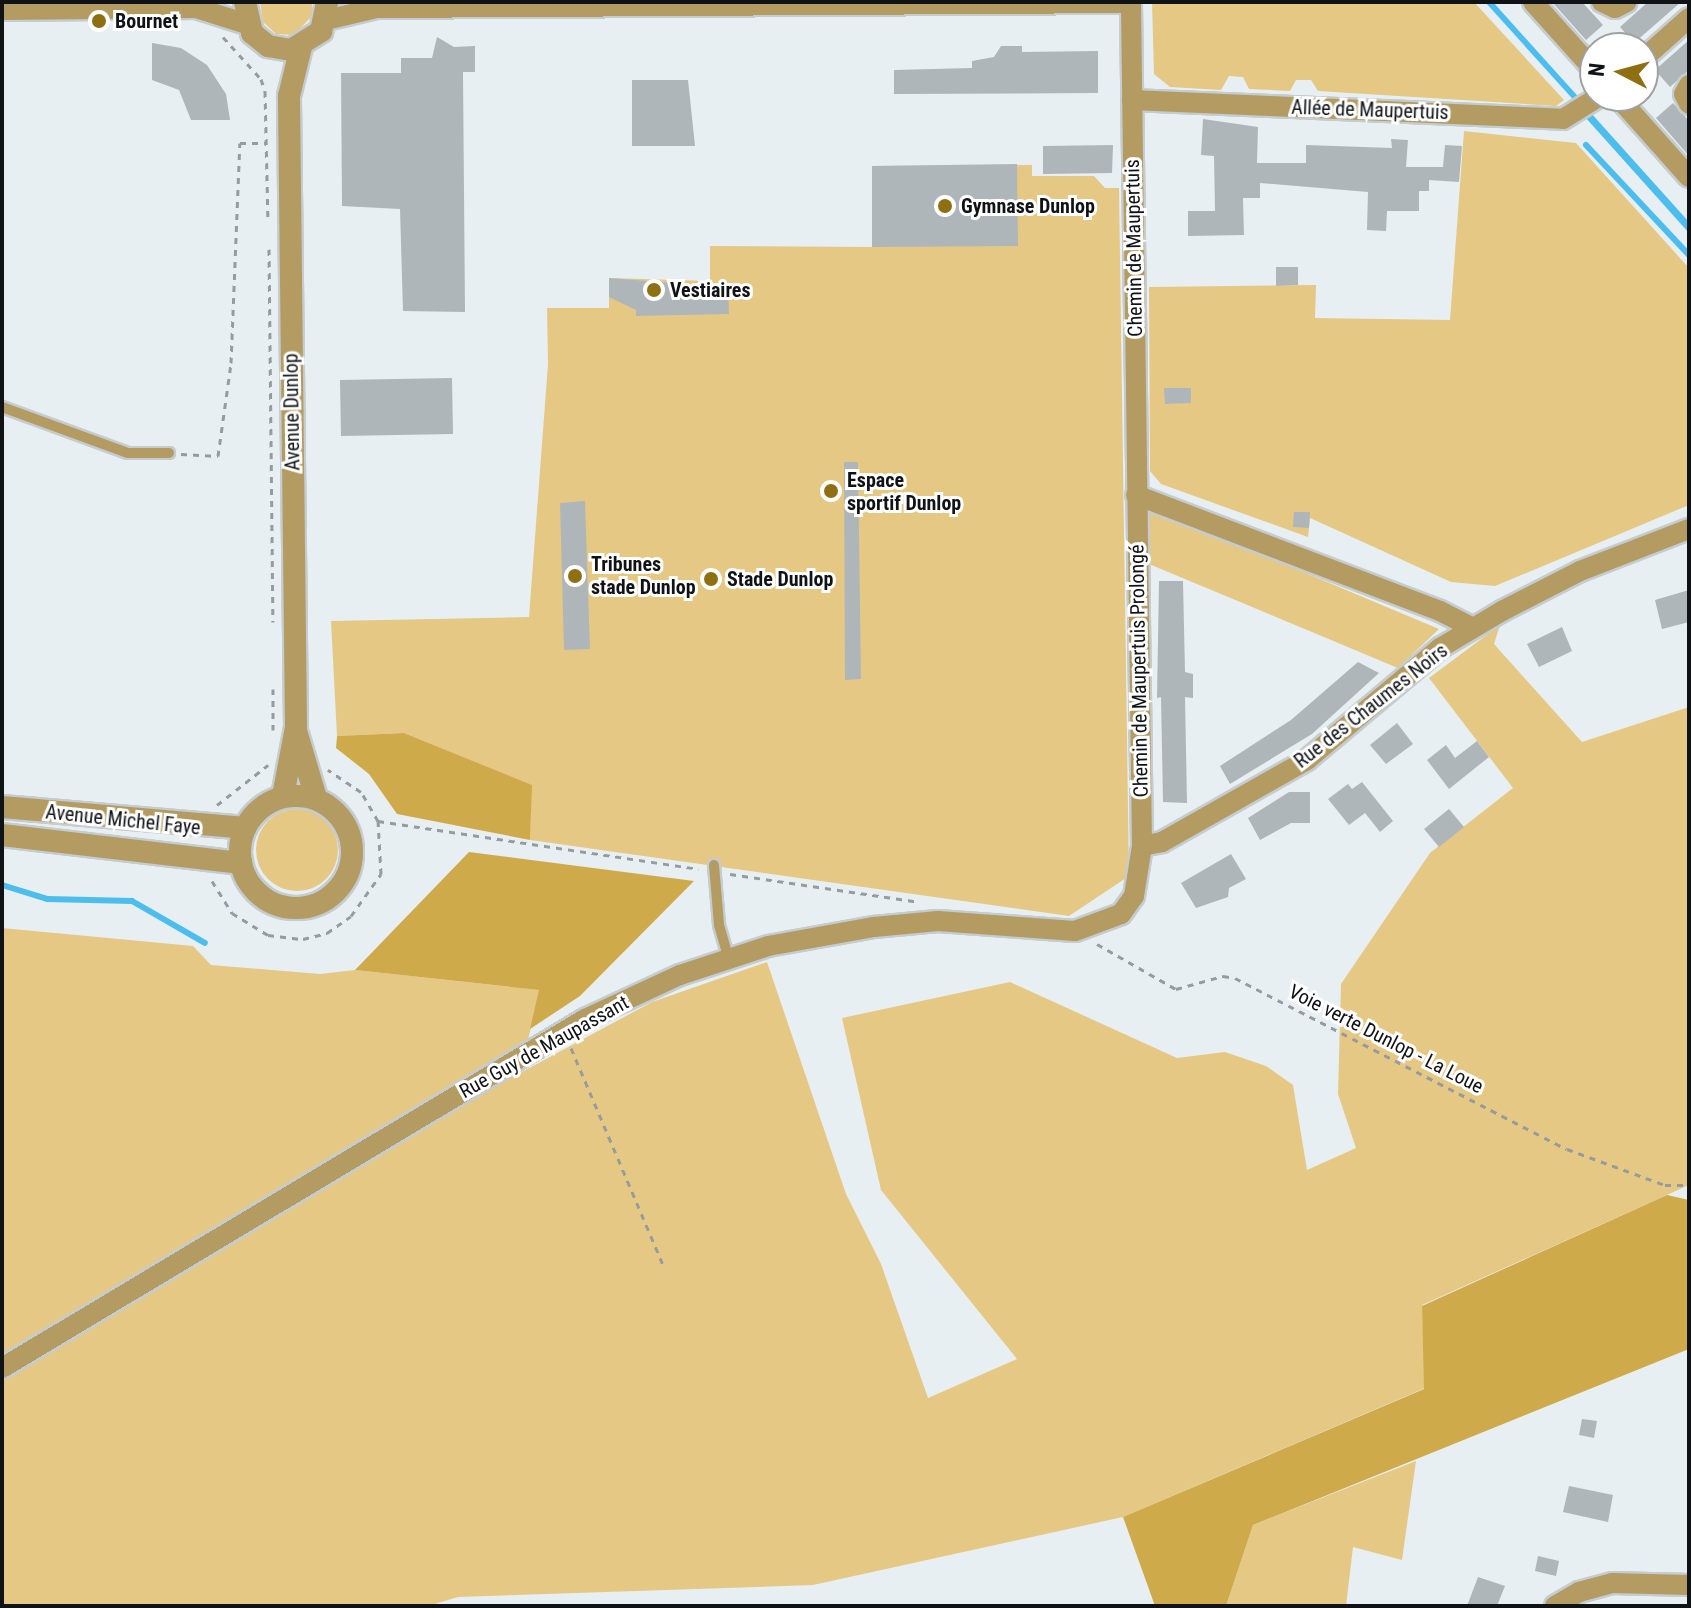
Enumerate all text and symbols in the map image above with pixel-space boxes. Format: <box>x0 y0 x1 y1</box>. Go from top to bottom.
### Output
place label: Bournet <box>115 9 178 33</box>
marker: Bournet <box>90 12 108 30</box>
north arrow <box>1579 32 1659 112</box>
text: N <box>1583 62 1610 78</box>
street label: Allée de Maupertuis <box>1291 95 1449 125</box>
street label: Chemin de Maupertuis <box>1120 159 1148 337</box>
place label: Gymnase Dunlop <box>961 194 1095 218</box>
marker: Gymnase Dunlop <box>936 197 954 215</box>
place label: Vestiaires <box>670 278 750 302</box>
marker: Vestiaires <box>645 281 663 299</box>
street label: Avenue Dunlop <box>279 353 305 471</box>
place label: Espace sportif Dunlop <box>847 468 961 515</box>
marker: Espace sportif Dunlop <box>822 482 840 500</box>
street label: Chemin de Maupertuis Prolongé <box>1125 544 1153 798</box>
place label: Tribunes stade Dunlop <box>591 552 696 599</box>
marker: Tribunes stade Dunlop <box>566 567 584 585</box>
place label: Stade Dunlop <box>727 567 833 591</box>
marker: Stade Dunlop <box>702 570 720 588</box>
street label: Rue des Chaumes Noirs <box>1290 639 1452 773</box>
street label: Avenue Michel Faye <box>44 800 202 840</box>
street label: Voie verte Dunlop - La Loue <box>1285 979 1487 1099</box>
street label: Rue Guy de Maupassant <box>455 991 633 1103</box>

